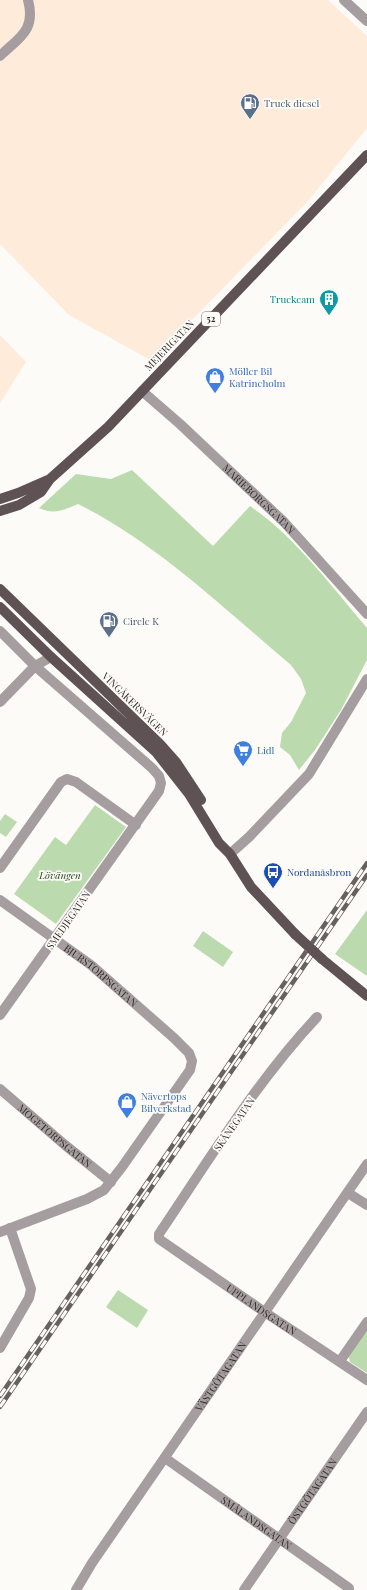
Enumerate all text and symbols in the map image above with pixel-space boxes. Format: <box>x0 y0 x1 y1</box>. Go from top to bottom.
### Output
fuel station icon: Truck diesel <box>239 92 261 120</box>
place label: Truck diesel <box>264 96 320 110</box>
building icon: Truckcam <box>318 288 340 316</box>
place label: Truckcam <box>270 292 315 306</box>
road number: 52 <box>202 312 220 326</box>
street label: MEJERIGATAN <box>141 317 197 373</box>
place label: Möller Bil Katrineholm <box>229 364 286 390</box>
shop icon: Möller Bil Katrineholm <box>204 366 226 394</box>
street label: MARIEBORGSGATAN <box>220 461 298 537</box>
fuel station icon: Circle K <box>98 610 120 638</box>
place label: Circle K <box>123 614 159 628</box>
street label: VINGÅKERSVÄGEN <box>98 668 171 739</box>
supermarket icon: Lidl <box>232 739 254 767</box>
place label: Lidl <box>257 743 275 757</box>
bus stop icon: Nordanåsbron <box>262 861 284 889</box>
place label: Nordanåsbron <box>287 865 351 879</box>
park label: Lövängen <box>38 868 81 882</box>
street label: SMEDJEGATAN <box>43 888 93 952</box>
street label: BJURSTORPSGATAN <box>61 941 141 1010</box>
place label: Nävertops Bilverkstad <box>141 1089 192 1115</box>
shop icon: Nävertops Bilverkstad <box>116 1091 138 1119</box>
street label: SKÅNEGATAN <box>210 1094 258 1154</box>
street label: MOGETORPSGATAN <box>15 1101 95 1171</box>
street label: UPPLANDSGATAN <box>223 1281 299 1338</box>
street label: VÄSTGÖTAGATAN <box>191 1339 250 1415</box>
street label: ÖSTGÖTAGATAN <box>285 1456 340 1527</box>
street label: SMÅLANDSGATAN <box>218 1493 295 1552</box>

